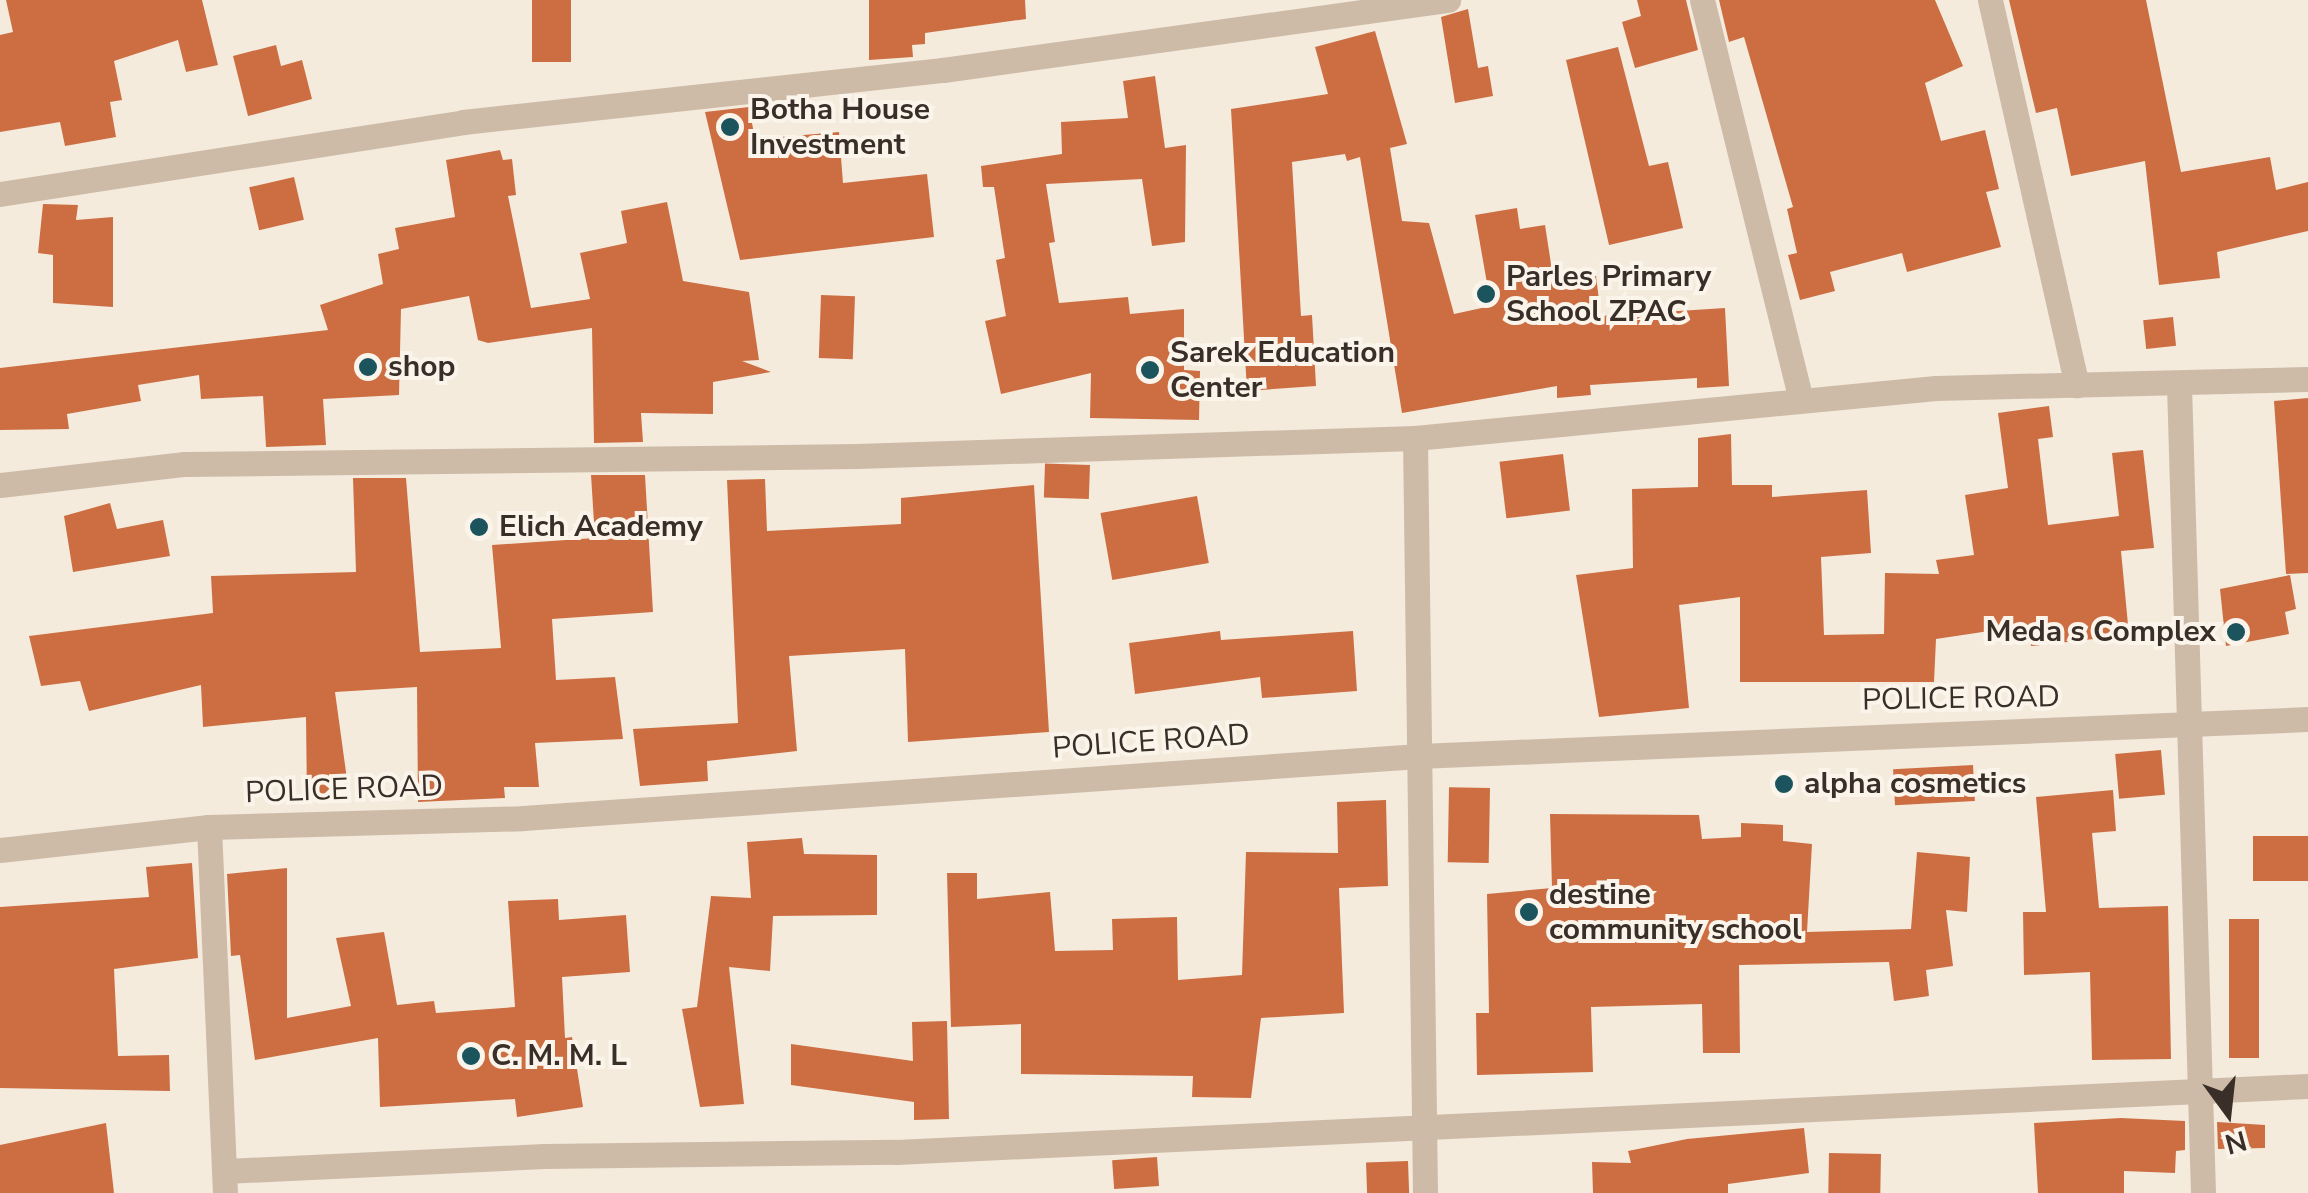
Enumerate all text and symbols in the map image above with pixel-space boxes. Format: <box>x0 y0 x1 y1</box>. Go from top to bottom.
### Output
place label: Botha House Investment <box>750 92 930 162</box>
marker: Botha House Investment <box>719 116 741 138</box>
place label: Parles Primary School ZPAC <box>1506 259 1711 330</box>
marker: Parles Primary School ZPAC <box>1475 283 1497 305</box>
place label: Sarek Education Center <box>1170 335 1395 406</box>
place label: shop <box>388 349 455 385</box>
marker: shop <box>357 356 379 378</box>
marker: Sarek Education Center <box>1139 359 1161 381</box>
place label: Elich Academy <box>499 509 703 545</box>
marker: Elich Academy <box>468 516 490 538</box>
place label: Meda s Complex <box>1986 614 2216 650</box>
marker: Meda s Complex <box>2225 621 2247 643</box>
street label: POLICE ROAD <box>1862 679 2060 719</box>
street label: POLICE ROAD <box>1051 717 1251 767</box>
place label: alpha cosmetics <box>1804 766 2026 802</box>
street label: POLICE ROAD <box>245 769 443 811</box>
marker: alpha cosmetics <box>1773 773 1795 795</box>
place label: destine community school <box>1549 877 1801 948</box>
marker: destine community school <box>1518 901 1540 923</box>
place label: C. M. M. L <box>491 1038 627 1074</box>
marker: C. M. M. L <box>460 1045 482 1067</box>
north arrow <box>2178 1063 2278 1163</box>
text: N <box>2221 1121 2251 1163</box>

